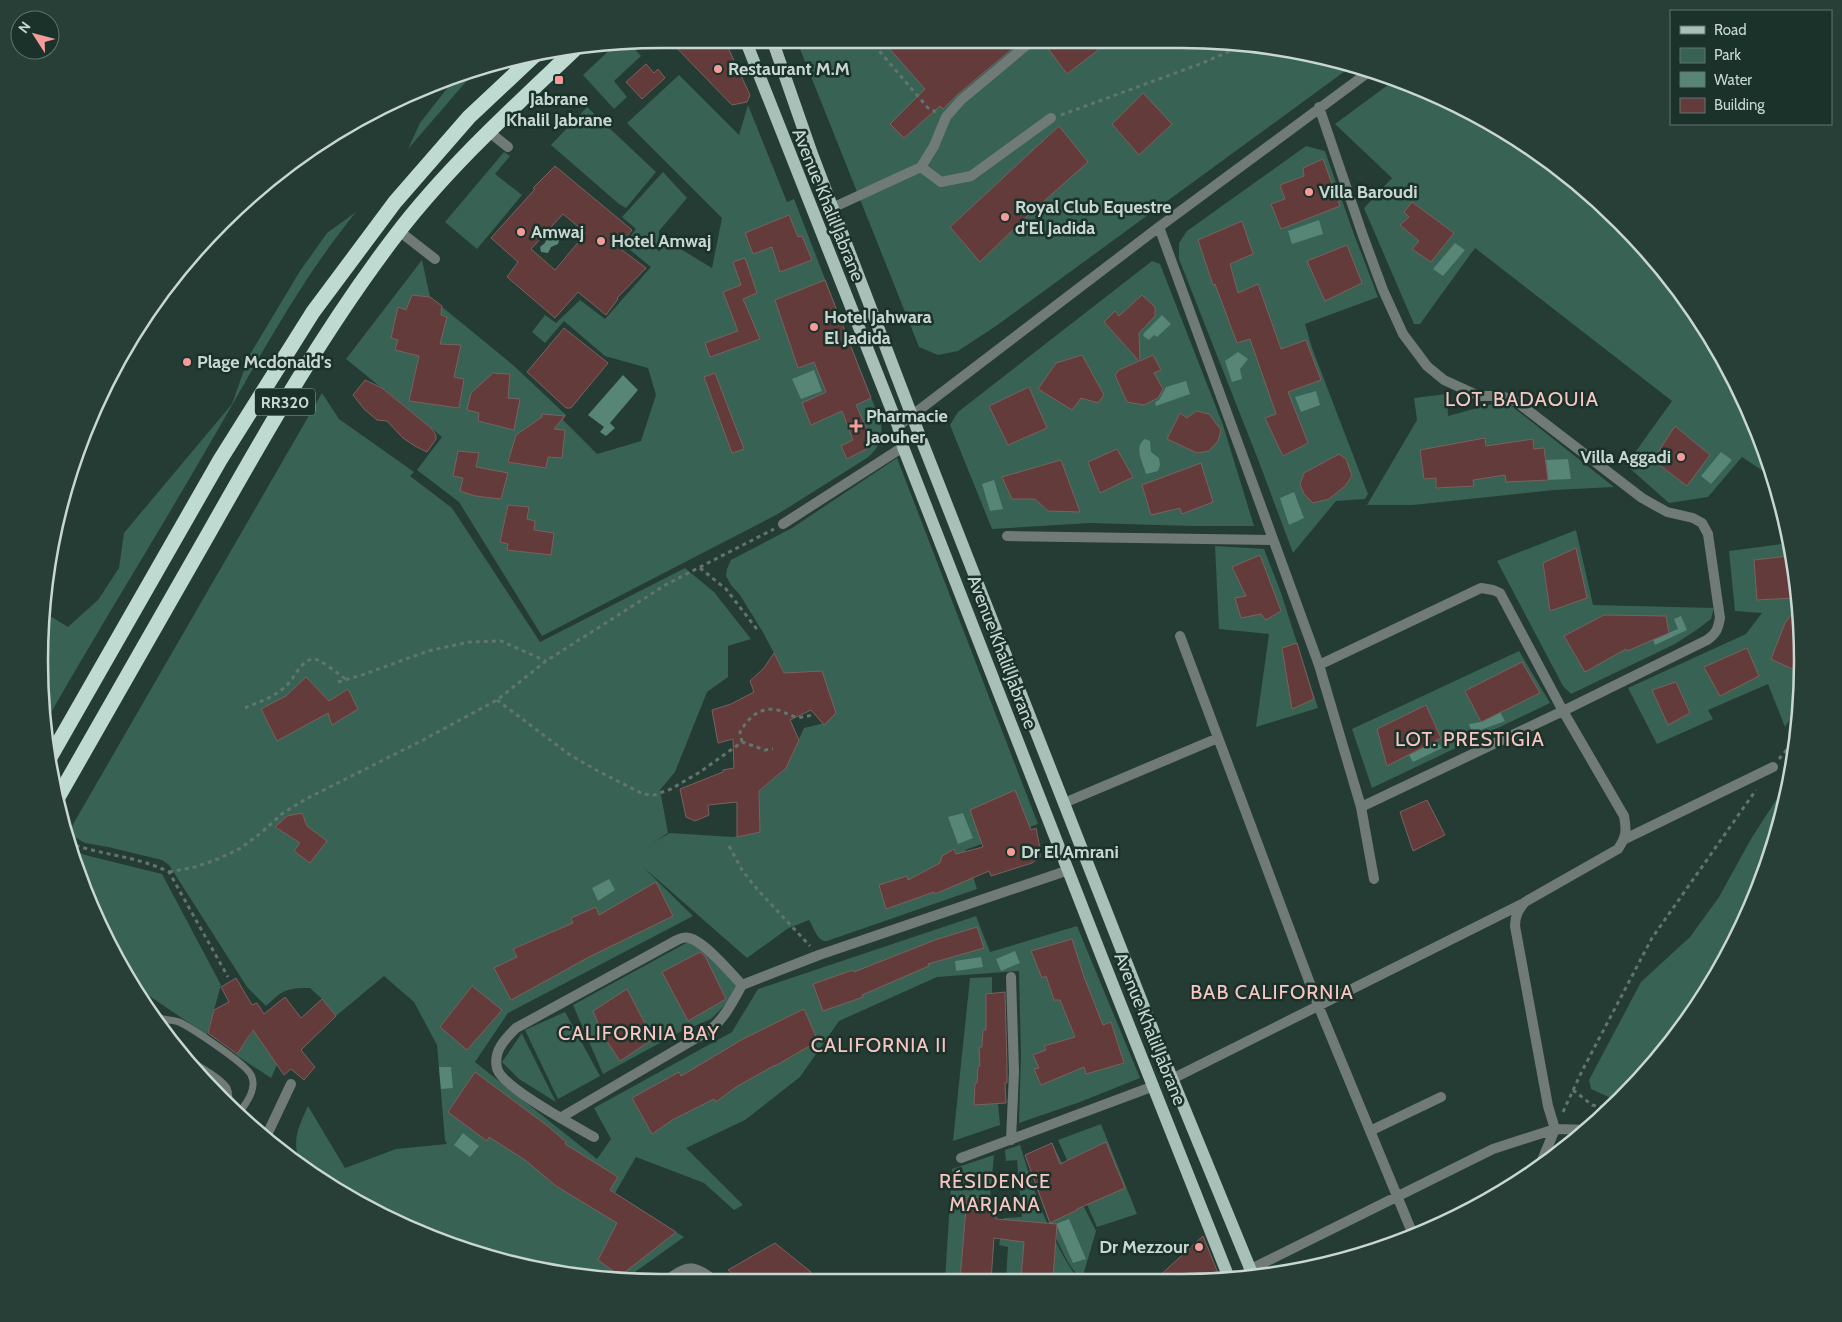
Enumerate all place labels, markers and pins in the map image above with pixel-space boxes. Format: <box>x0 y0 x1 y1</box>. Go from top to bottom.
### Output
place label: Restaurant M.M <box>728 58 850 80</box>
marker: Restaurant M.M <box>712 63 724 75</box>
marker: Jabrane Khalil Jabrane <box>553 74 565 86</box>
place label: Jabrane Khalil Jabrane <box>506 88 612 131</box>
place label: Villa Baroudi <box>1319 181 1418 203</box>
marker: Villa Baroudi <box>1303 186 1315 198</box>
place label: Royal Club Equestre d'El Jadida <box>1015 196 1172 239</box>
marker: Royal Club Equestre d'El Jadida <box>999 211 1011 223</box>
place label: Amwaj <box>531 221 584 243</box>
marker: Amwaj <box>515 226 527 238</box>
place label: Hotel Amwaj <box>611 230 711 252</box>
marker: Hotel Amwaj <box>595 235 607 247</box>
place label: Hotel Jahwara El Jadida <box>824 306 932 349</box>
marker: Hotel Jahwara El Jadida <box>808 321 820 333</box>
place label: Plage Mcdonald's <box>197 351 332 373</box>
marker: Plage Mcdonald's <box>181 356 193 368</box>
place label: Pharmacie Jaouher <box>865 405 948 448</box>
marker: Pharmacie Jaouher <box>850 420 862 432</box>
place label: Villa Aggadi <box>1580 446 1671 468</box>
marker: Villa Aggadi <box>1675 451 1687 463</box>
place label: Dr El Amrani <box>1021 841 1119 863</box>
marker: Dr El Amrani <box>1005 846 1017 858</box>
place label: Dr Mezzour <box>1099 1236 1189 1258</box>
marker: Dr Mezzour <box>1193 1241 1205 1253</box>

